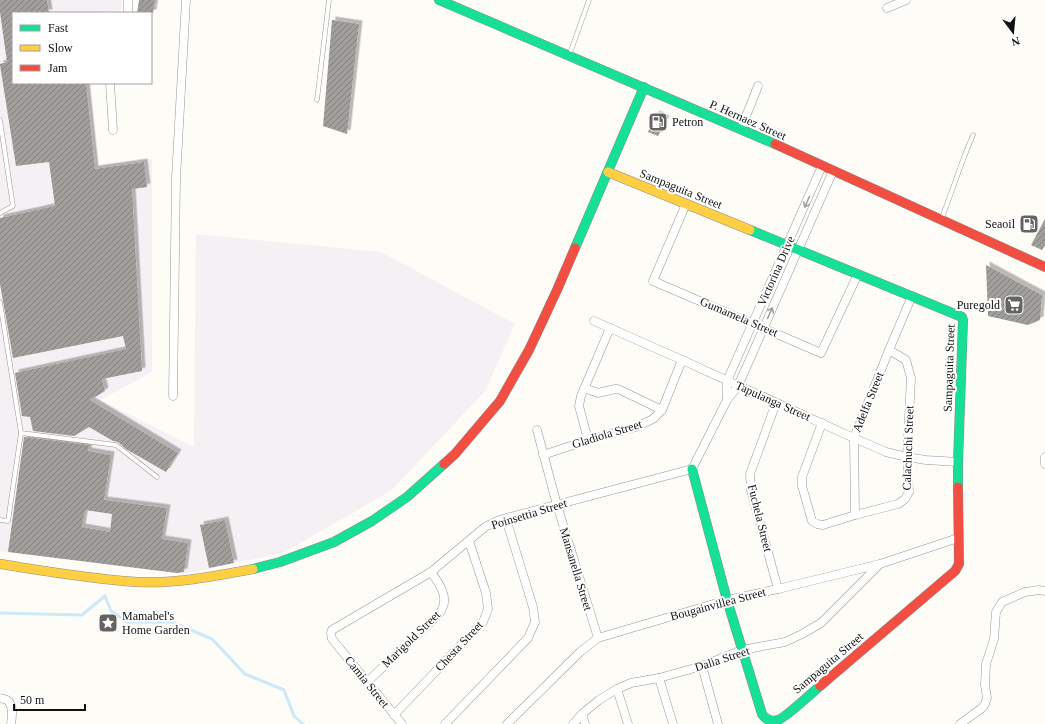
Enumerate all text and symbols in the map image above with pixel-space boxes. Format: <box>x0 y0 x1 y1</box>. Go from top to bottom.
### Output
legend <box>12 12 152 84</box>
north arrow <box>993 12 1033 52</box>
text: Fast <box>48 21 69 35</box>
text: N <box>1010 35 1021 48</box>
text: Slow <box>48 41 73 55</box>
text: Jam <box>48 61 68 75</box>
street label: P. Hernaez Street <box>708 97 789 143</box>
fuel station icon: Petron <box>647 111 669 133</box>
place label: Petron <box>672 115 703 129</box>
street label: Sampaguita Street <box>638 166 725 212</box>
one-way arrow <box>802 195 810 207</box>
fuel station icon: Seaoil <box>1018 213 1040 235</box>
place label: Seaoil <box>985 217 1016 231</box>
street label: Victorina Drive <box>754 234 798 308</box>
street label: Gumamela Street <box>698 294 781 340</box>
supermarket icon: Puregold <box>1003 294 1025 316</box>
place label: Puregold <box>957 298 1000 312</box>
one-way arrow <box>767 307 775 319</box>
street label: Sampaguita Street <box>940 323 958 412</box>
street label: Adelfa Street <box>850 369 887 434</box>
street label: Tapulanga Street <box>733 378 813 424</box>
street label: Calachuchi Street <box>900 405 917 491</box>
street label: Gladiola Street <box>570 417 644 451</box>
street label: Fuchela Street <box>745 483 775 554</box>
street label: Poinsettia Street <box>490 496 569 532</box>
street label: Mansanella Street <box>557 526 596 613</box>
street label: Bougainvillea Street <box>669 584 768 623</box>
street label: Marigold Street <box>379 607 444 670</box>
place label: Mamabel's Home Garden <box>122 609 190 637</box>
place icon: Mamabel's Home Garden <box>97 612 119 634</box>
street label: Chesta Street <box>432 617 486 674</box>
street label: Sampaguita Street <box>790 629 867 697</box>
street label: Dalia Street <box>693 643 752 674</box>
street label: Camia Street <box>342 653 392 711</box>
scale bar <box>14 686 85 712</box>
text: 50 m <box>20 693 45 707</box>

